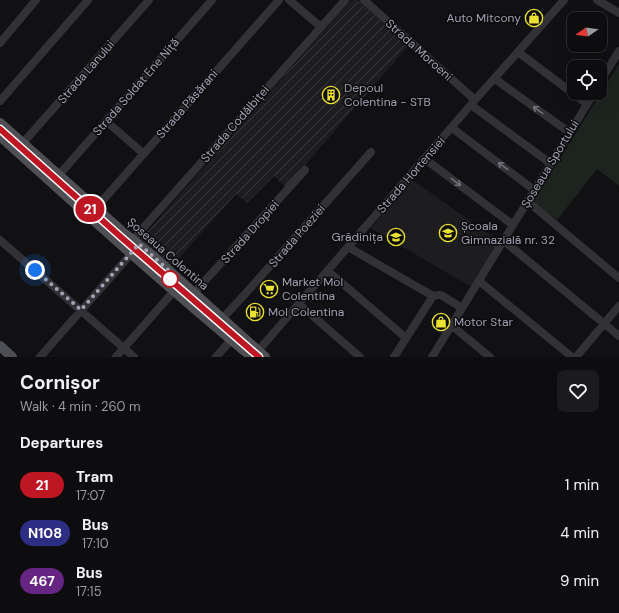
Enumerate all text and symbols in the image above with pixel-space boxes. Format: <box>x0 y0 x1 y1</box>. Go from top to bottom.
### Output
shop icon: Auto Mitcony <box>524 8 544 28</box>
place label: Auto Mitcony <box>447 10 521 26</box>
north arrow <box>567 12 607 52</box>
map controls <box>567 12 607 100</box>
street label: Strada Moroeni <box>382 16 456 84</box>
street label: Strada Soldat Ene Niță <box>89 35 183 139</box>
street label: Strada Lanului <box>54 37 118 107</box>
button: locate <box>567 60 607 100</box>
street label: Strada Păsărani <box>153 66 221 142</box>
place label: Depoul Colentina - STB <box>344 80 431 110</box>
street label: Strada Codălbiței <box>197 82 273 166</box>
building icon: Depoul Colentina - STB <box>321 85 341 105</box>
one-way arrow <box>532 106 543 114</box>
street label: Șoseaua Sportului <box>517 117 583 211</box>
street label: Strada Hortensiei <box>373 133 449 217</box>
one-way arrow <box>498 162 509 171</box>
one-way arrow <box>451 178 462 186</box>
line badge: 21 <box>72 196 108 222</box>
street label: Strada Dropiei <box>217 197 283 267</box>
text: 21 <box>83 200 97 218</box>
street label: Strada Poeziei <box>265 201 329 271</box>
street label: Șoseaua Colentina <box>124 214 212 294</box>
place label: Școala Gimnazială nr. 32 <box>461 218 555 248</box>
school or university icon: Școala Gimnazială nr. 32 <box>438 223 458 243</box>
school or university icon: Grădinița <box>386 227 406 247</box>
place label: Grădinița <box>332 229 383 245</box>
your location <box>25 260 45 280</box>
unlabelled marker <box>161 270 179 288</box>
place label: Market Mol Colentina <box>282 274 343 304</box>
supermarket icon: Market Mol Colentina <box>259 279 279 299</box>
fuel station icon: Mol Colentina <box>245 302 265 322</box>
place label: Mol Colentina <box>268 304 344 320</box>
shop icon: Motor Star <box>431 312 451 332</box>
place label: Motor Star <box>454 314 513 330</box>
text: Cornișor <box>20 370 100 395</box>
button: heart <box>557 370 599 412</box>
text: Walk · 4 min · 260 m <box>20 398 141 415</box>
text: Departures <box>20 433 103 453</box>
text: Tram <box>76 467 113 487</box>
text: 1 min <box>565 475 599 495</box>
text: 21 <box>35 476 49 494</box>
text: 17:07 <box>76 487 105 504</box>
text: Bus <box>82 515 109 535</box>
text: 4 min <box>560 523 599 543</box>
text: N108 <box>28 524 62 542</box>
text: 17:10 <box>82 535 109 552</box>
text: Bus <box>76 563 103 583</box>
text: 9 min <box>560 571 599 591</box>
text: 467 <box>29 572 55 590</box>
text: 17:15 <box>76 583 102 600</box>

